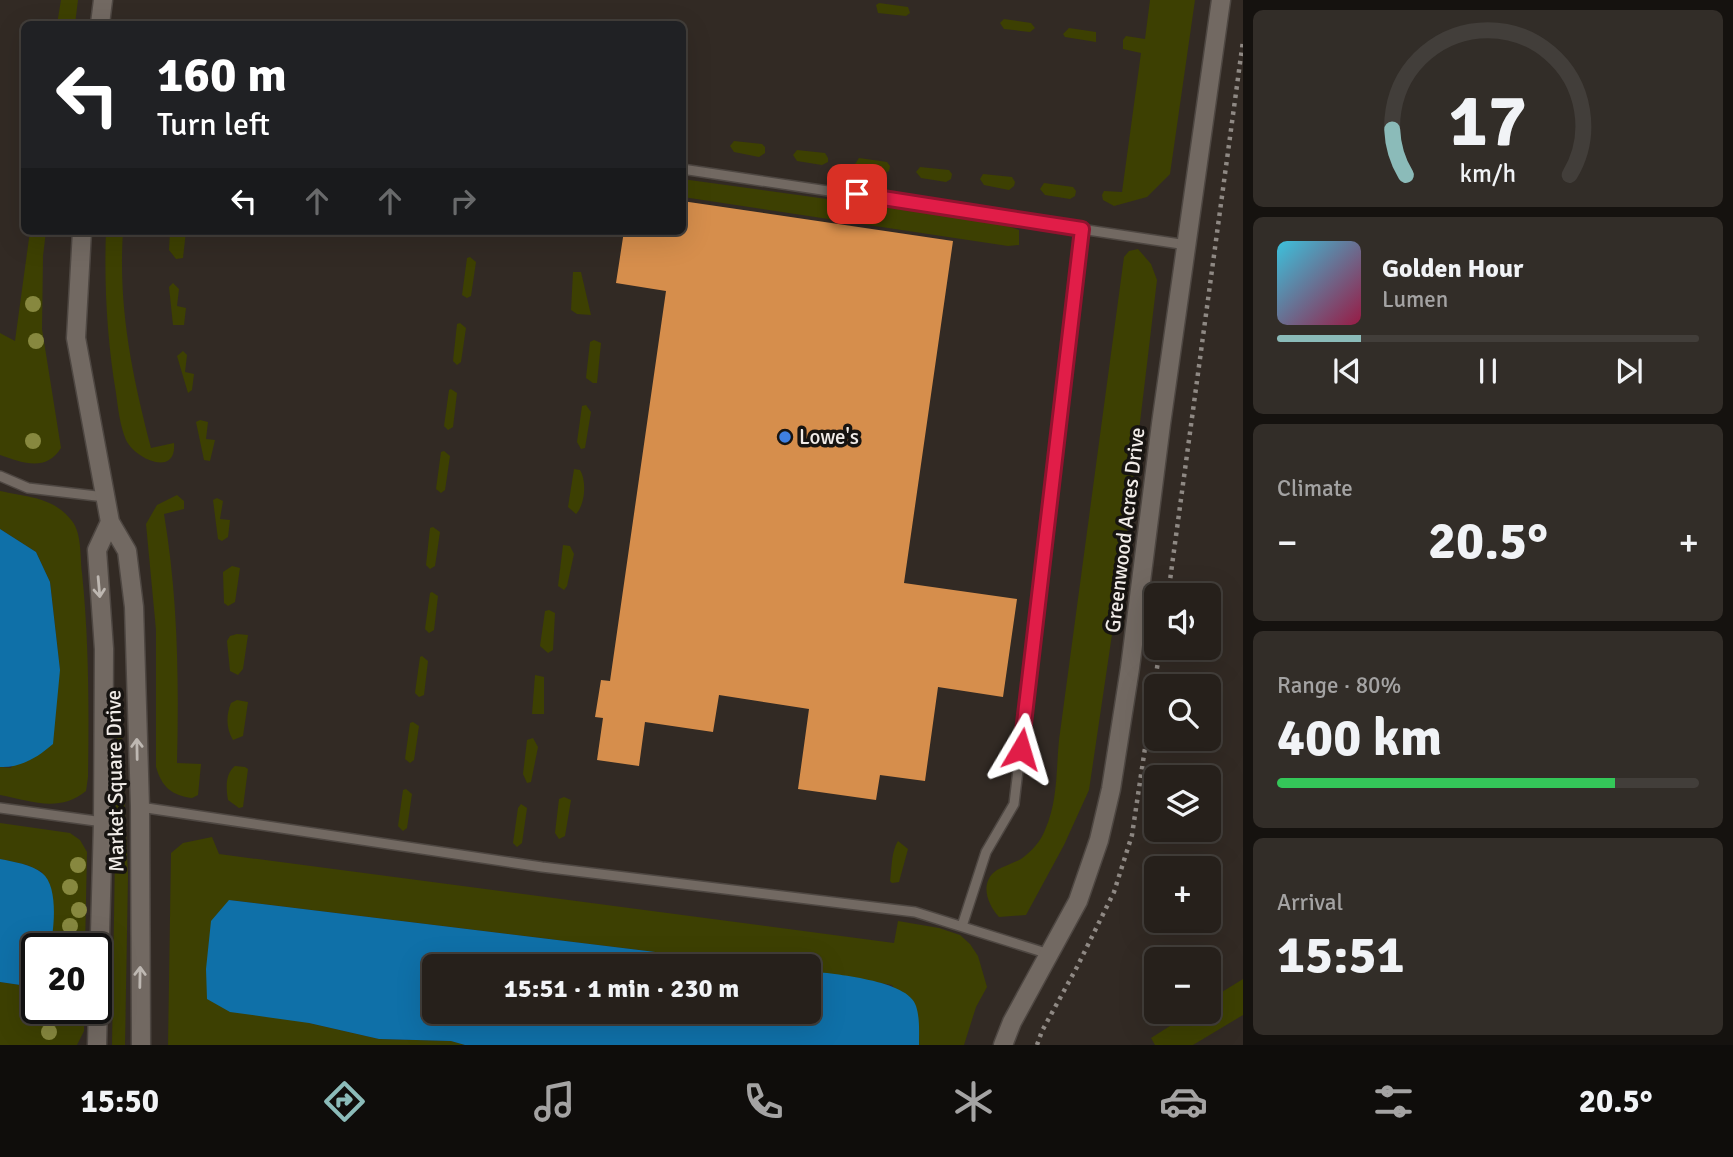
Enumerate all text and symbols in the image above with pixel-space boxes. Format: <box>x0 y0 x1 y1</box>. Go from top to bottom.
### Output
text: 160 m <box>157 45 287 105</box>
icon: left <box>42 49 133 140</box>
text: 17 <box>1449 77 1527 166</box>
text: Turn left <box>157 105 270 144</box>
text: km/h <box>1460 157 1516 188</box>
pin <box>827 164 887 224</box>
icon: arrive <box>838 175 876 213</box>
icon: left <box>225 182 263 220</box>
icon: ahead <box>298 182 336 220</box>
icon: ahead <box>371 182 409 220</box>
icon: right <box>444 182 482 220</box>
text: Golden Hour <box>1382 253 1523 285</box>
text: Lumen <box>1382 285 1448 314</box>
icon: previous <box>1328 352 1366 390</box>
icon: pause <box>1469 352 1507 390</box>
icon: next <box>1610 352 1648 390</box>
place label: Lowe's <box>799 424 859 450</box>
street label: Greenwood Acres Drive <box>1100 426 1150 634</box>
marker: Lowe's <box>777 429 793 445</box>
text: Climate <box>1277 474 1353 503</box>
text: 20.5° <box>1428 509 1548 573</box>
text: − <box>1277 519 1298 566</box>
text: + <box>1678 519 1699 566</box>
one-way arrow <box>93 575 106 597</box>
map controls <box>1144 583 1221 1024</box>
button: sound <box>1144 583 1221 660</box>
text: Range · 80% <box>1277 671 1401 700</box>
button: search <box>1144 674 1221 751</box>
street label: Market Square Drive <box>100 690 130 872</box>
text: 400 km <box>1277 706 1442 770</box>
position arrow <box>984 712 1058 786</box>
one-way arrow <box>130 738 144 761</box>
button: layers <box>1144 765 1221 842</box>
button: + <box>1144 856 1221 933</box>
text: Arrival <box>1277 888 1343 917</box>
text: 15:51 <box>1277 923 1405 987</box>
speed limit sign: 20 <box>21 933 112 1024</box>
button: − <box>1144 947 1221 1024</box>
one-way arrow <box>133 966 147 989</box>
text: 15:51 · 1 min · 230 m <box>504 973 739 1005</box>
icon: directions <box>320 1077 369 1126</box>
icon: music <box>530 1077 579 1126</box>
icon: phone <box>739 1077 788 1126</box>
icon: climate <box>949 1077 998 1126</box>
icon: car <box>1159 1077 1208 1126</box>
icon: filters <box>1369 1077 1418 1126</box>
text: 15:50 <box>80 1082 159 1121</box>
text: 20.5° <box>1579 1082 1653 1121</box>

